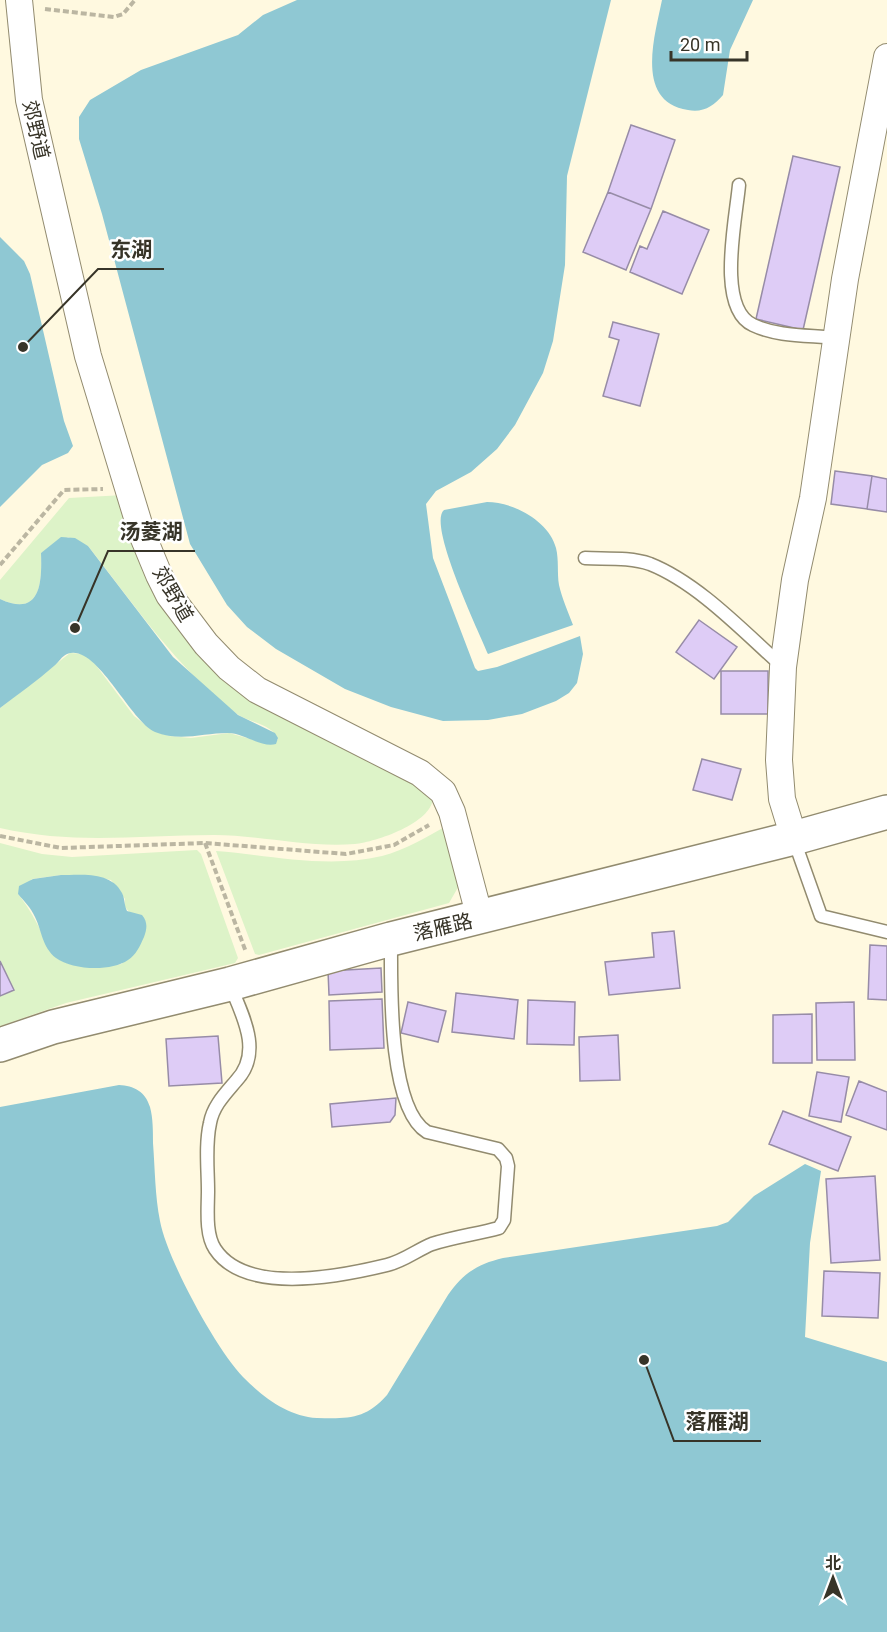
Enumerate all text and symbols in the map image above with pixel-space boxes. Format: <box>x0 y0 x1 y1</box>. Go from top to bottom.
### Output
scale bar <box>671 24 748 62</box>
text: 20 m <box>680 34 720 55</box>
street label: 郊野道 <box>18 98 54 162</box>
callout: 东湖 <box>98 230 164 269</box>
text: 东湖 <box>110 238 152 262</box>
callout: 汤菱湖 <box>108 512 195 551</box>
text: 汤菱湖 <box>120 520 183 544</box>
street label: 郊野道 <box>148 562 198 626</box>
street label: 落雁路 <box>411 909 475 945</box>
callout: 落雁湖 <box>674 1402 761 1441</box>
text: 落雁湖 <box>686 1410 749 1434</box>
north arrow <box>803 1548 863 1608</box>
text: 北 <box>825 1554 841 1573</box>

